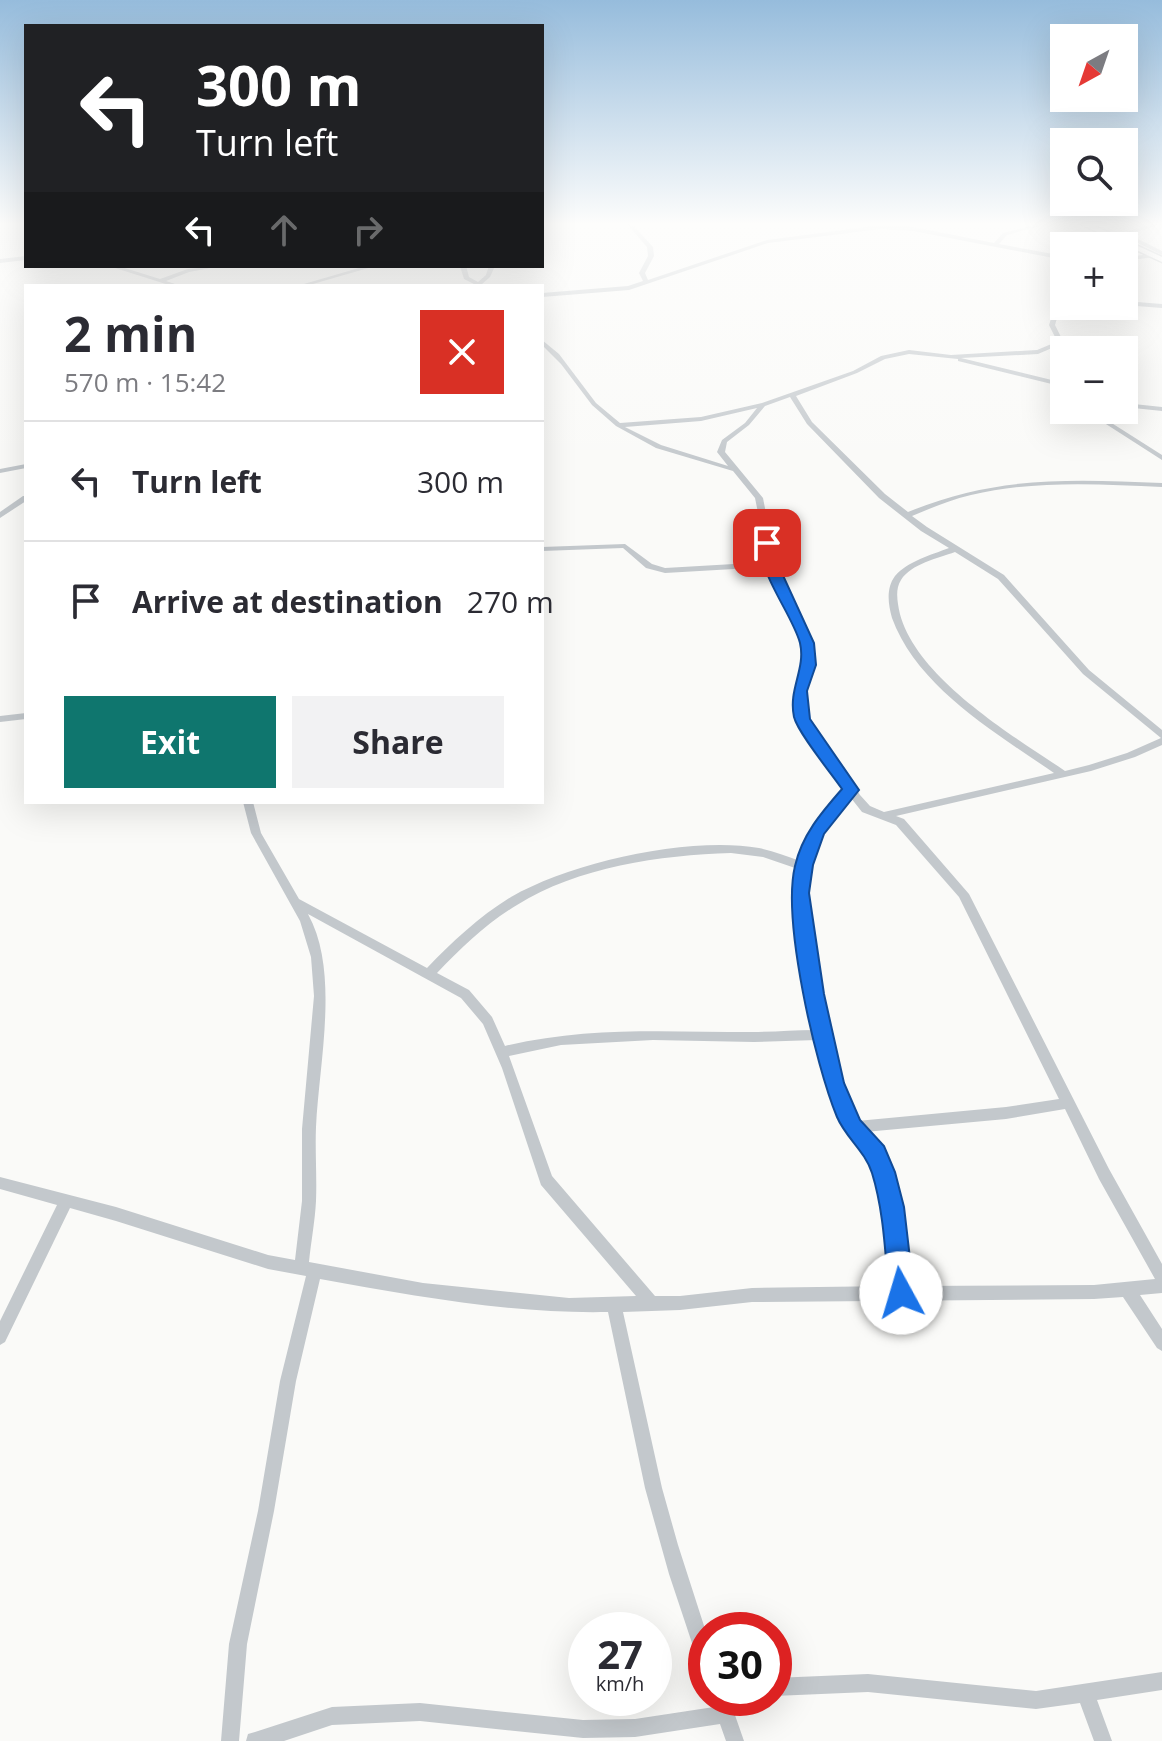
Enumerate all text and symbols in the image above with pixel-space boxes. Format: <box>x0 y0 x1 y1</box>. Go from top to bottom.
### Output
north arrow <box>1050 24 1138 112</box>
map controls <box>1050 24 1138 424</box>
text: 300 m <box>196 46 362 122</box>
icon: left <box>64 56 168 160</box>
text: Turn left <box>196 118 338 167</box>
button: search <box>1050 128 1138 216</box>
icon: left <box>178 208 222 252</box>
icon: ahead <box>262 208 306 252</box>
icon: right <box>346 208 390 252</box>
button: + <box>1050 232 1138 320</box>
text: 2 min <box>64 301 197 366</box>
button: close <box>420 310 504 394</box>
button: − <box>1050 336 1138 424</box>
text: 570 m · 15:42 <box>64 364 226 400</box>
icon: left <box>64 459 108 503</box>
text: Turn left <box>132 461 262 502</box>
text: 300 m <box>417 461 504 502</box>
pin <box>733 509 801 577</box>
icon: arrive <box>745 521 789 565</box>
icon: arrive <box>64 579 108 623</box>
text: Arrive at destination <box>132 581 443 622</box>
text: 270 m <box>467 581 554 622</box>
button: Exit <box>64 696 276 788</box>
button: Share <box>292 696 504 788</box>
position arrow <box>859 1251 943 1335</box>
speed limit sign: 30 <box>688 1612 792 1716</box>
text: 27 <box>597 1626 643 1681</box>
text: km/h <box>596 1670 644 1697</box>

